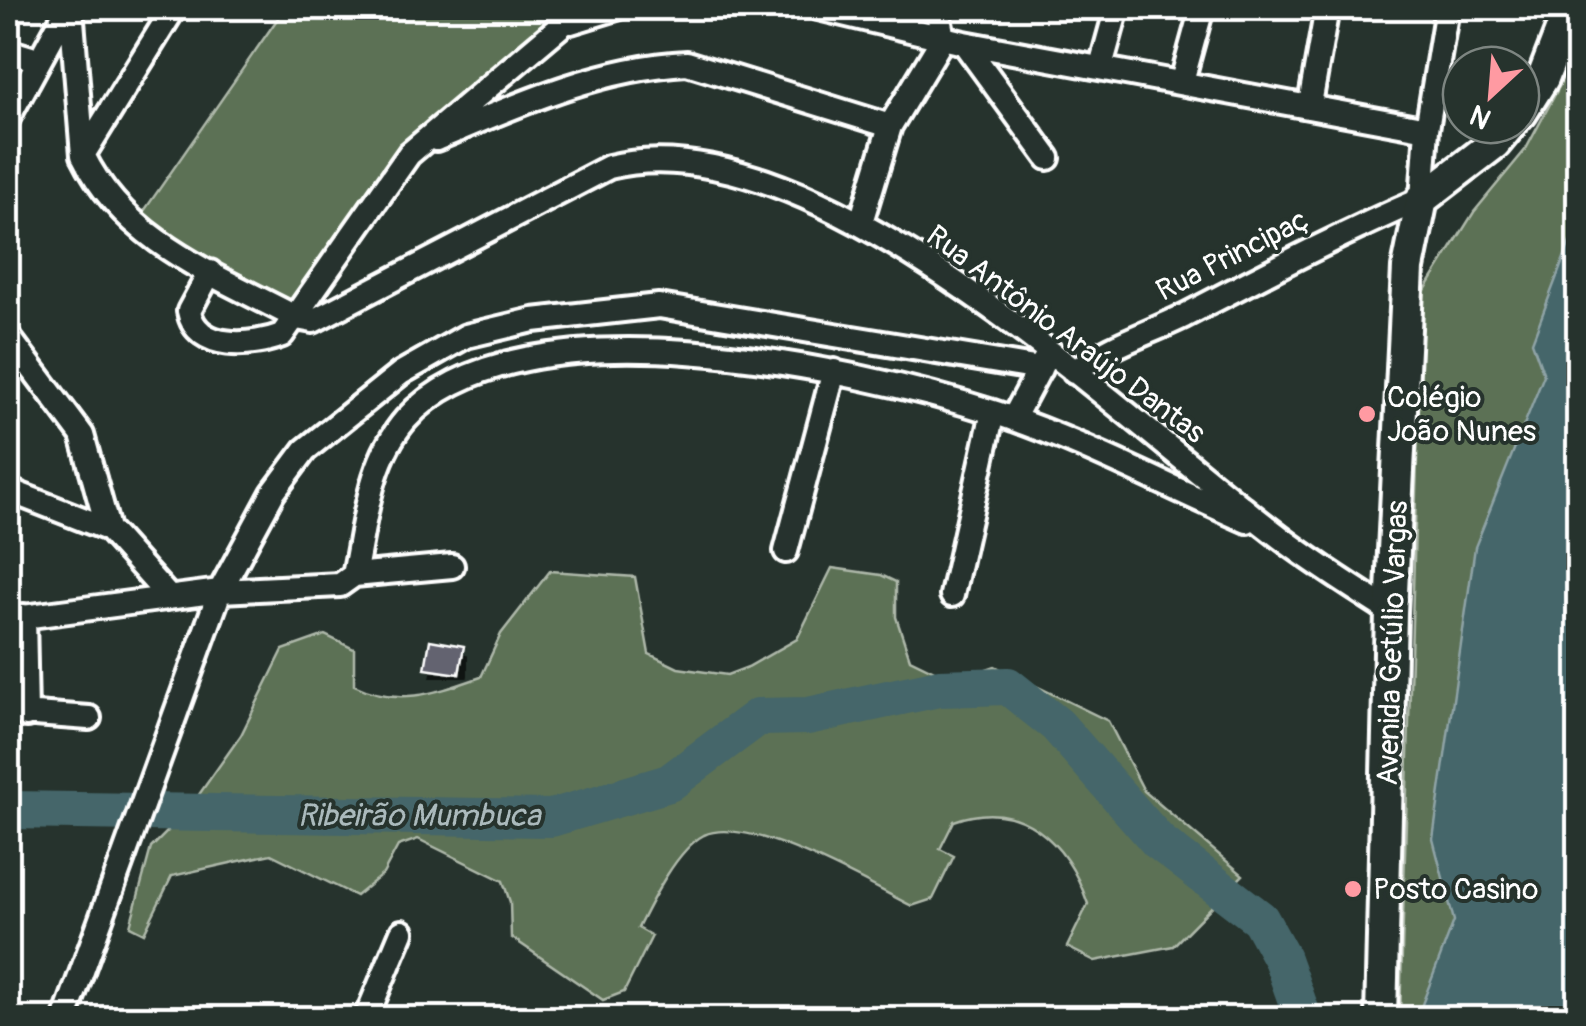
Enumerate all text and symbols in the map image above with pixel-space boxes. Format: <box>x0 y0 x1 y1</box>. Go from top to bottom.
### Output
north arrow <box>1441 45 1541 145</box>
text: N <box>1465 96 1497 136</box>
street label: Rua Principaç <box>1150 201 1315 310</box>
street label: Rua Antônio Araújo Dantas <box>919 217 1212 451</box>
place label: Colégio João Nunes <box>1387 379 1536 450</box>
marker: Colégio João Nunes <box>1356 403 1378 425</box>
street label: Avenida Getúlio Vargas <box>1369 500 1416 786</box>
water label: Ribeirão Mumbuca <box>297 796 543 836</box>
place label: Posto Casino <box>1373 871 1538 908</box>
marker: Posto Casino <box>1342 878 1364 900</box>

